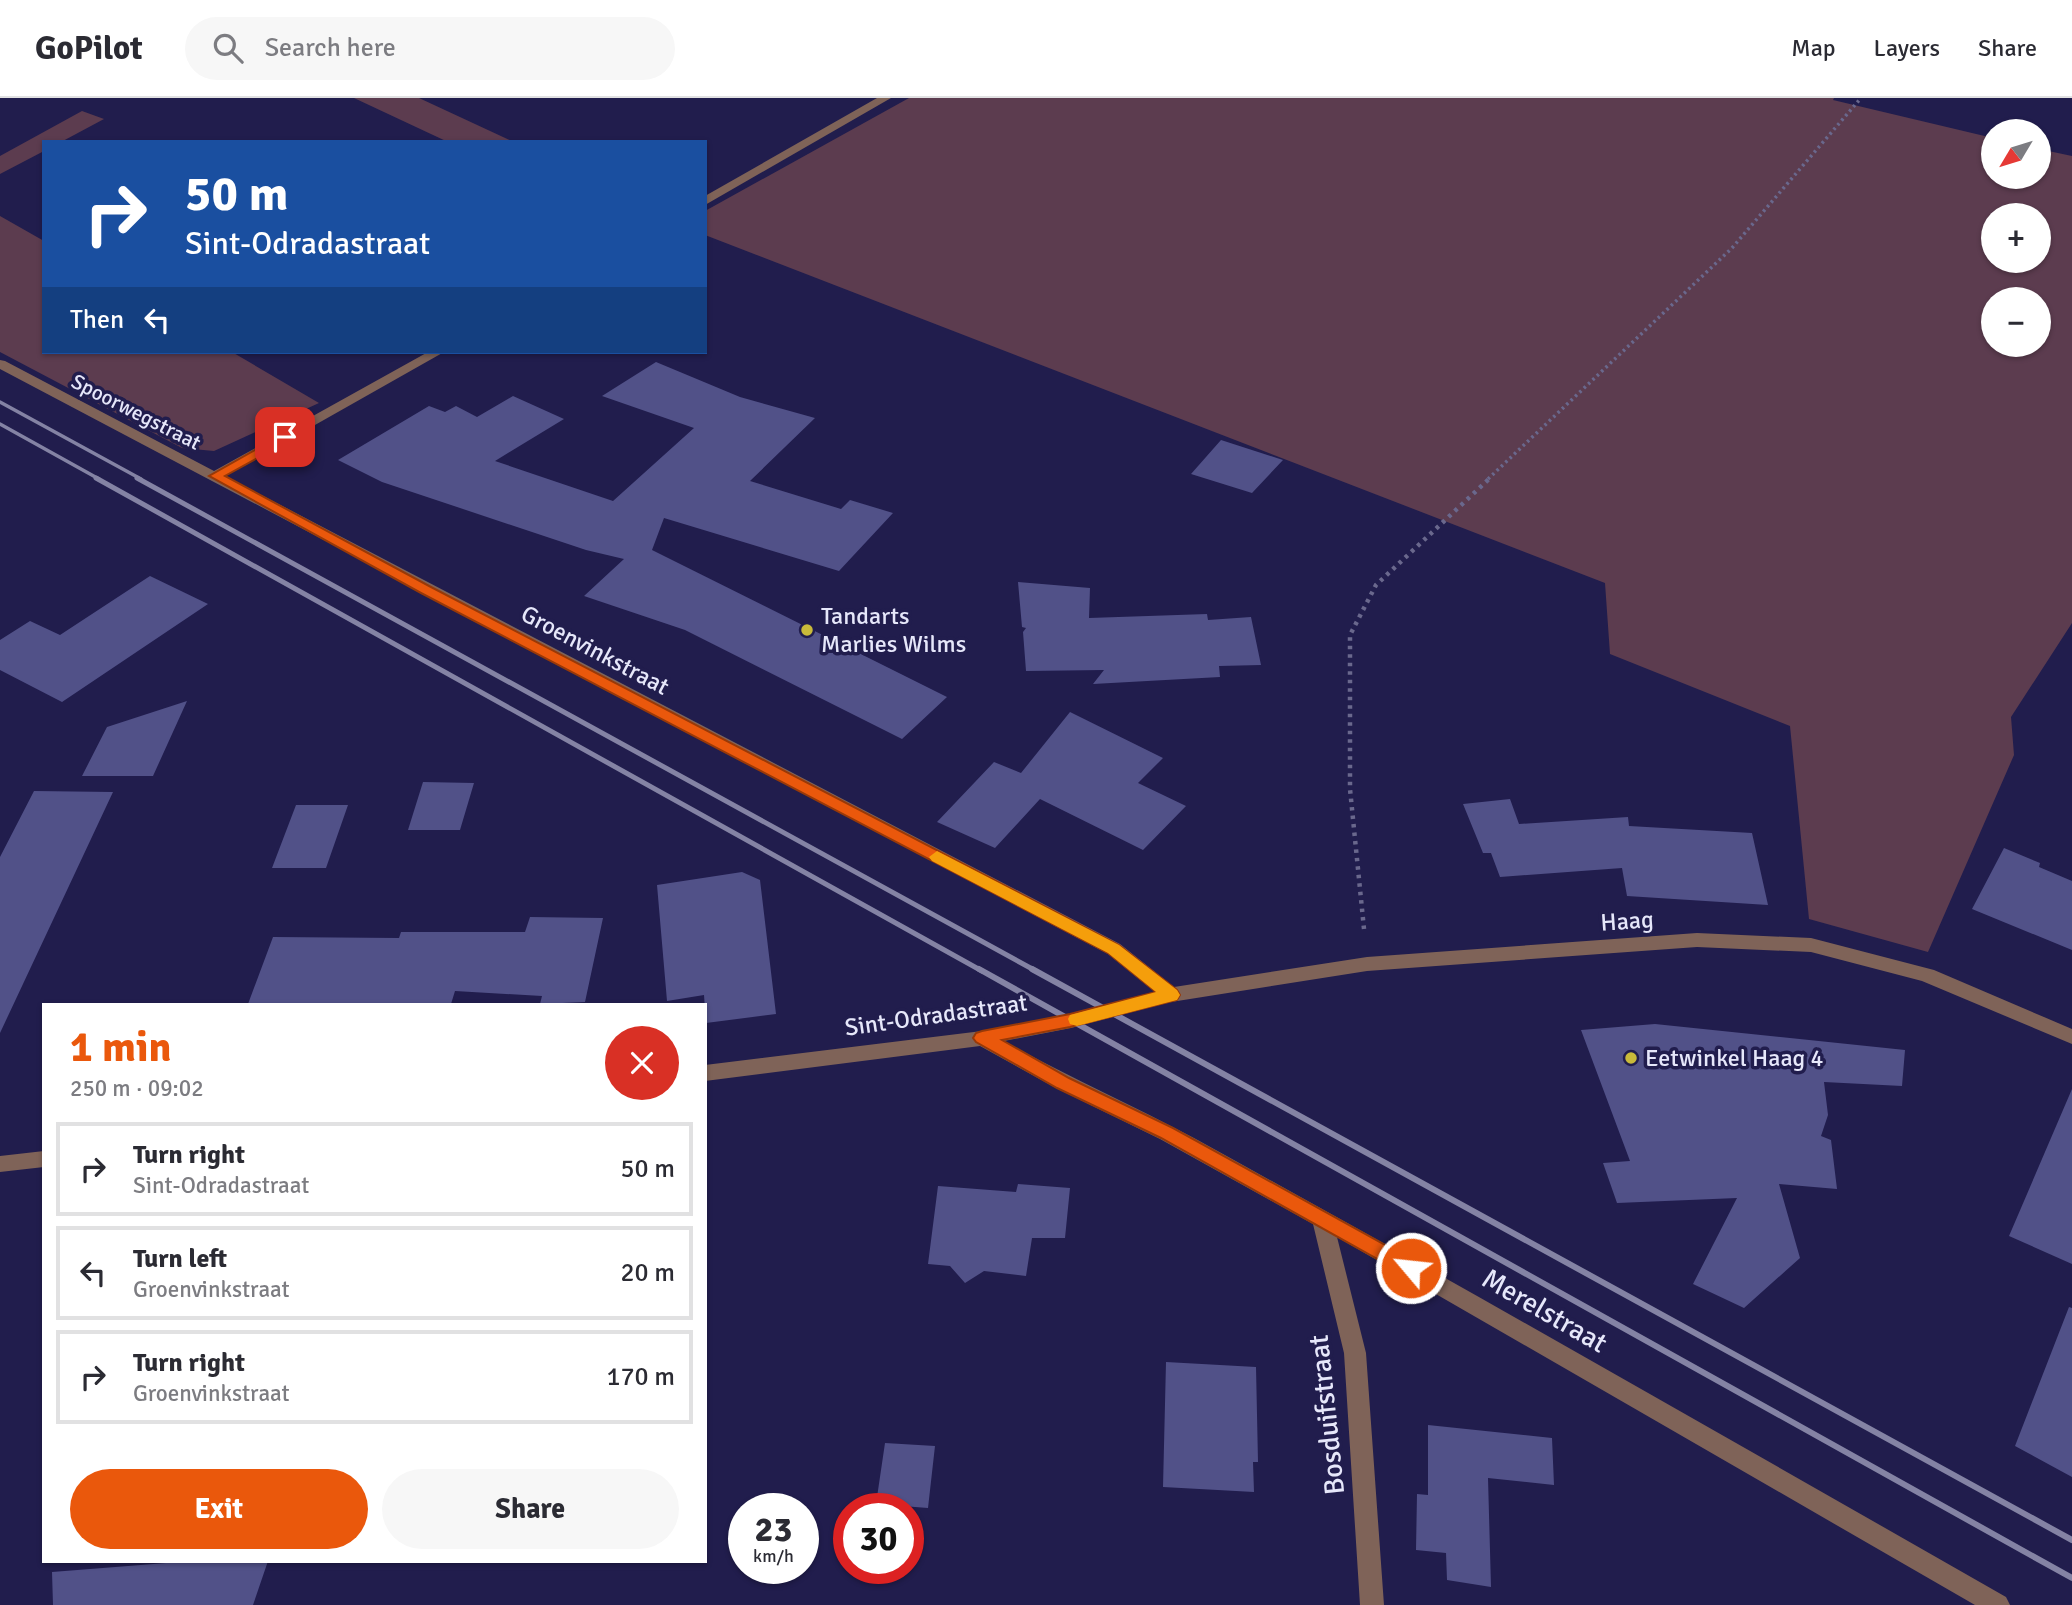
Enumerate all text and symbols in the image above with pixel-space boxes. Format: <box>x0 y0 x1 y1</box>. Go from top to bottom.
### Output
search box <box>185 17 675 80</box>
text: GoPilot <box>35 28 143 69</box>
icon: search <box>209 29 247 67</box>
text: Search here <box>265 32 396 64</box>
text: Map <box>1791 33 1836 63</box>
text: Layers <box>1874 33 1940 63</box>
text: Share <box>1978 33 2037 63</box>
north arrow <box>1981 119 2051 189</box>
map controls <box>1981 119 2051 357</box>
text: 50 m <box>185 164 288 224</box>
icon: right <box>70 168 161 259</box>
button: + <box>1981 203 2051 273</box>
text: Sint-Odradastraat <box>185 224 430 263</box>
button: − <box>1981 287 2051 357</box>
icon: left <box>138 301 176 339</box>
text: Then <box>70 304 124 336</box>
street label: Spoorwegstraat <box>67 368 205 456</box>
pin <box>255 407 315 467</box>
icon: arrive <box>266 418 304 456</box>
street label: Groenvinkstraat <box>516 598 674 702</box>
place label: Tandarts Marlies Wilms <box>821 601 966 659</box>
marker: Tandarts Marlies Wilms <box>799 622 815 638</box>
street label: Haag <box>1599 904 1655 938</box>
street label: Sint-Odradastraat <box>843 987 1029 1043</box>
text: 1 min <box>70 1022 171 1073</box>
button: close <box>605 1026 679 1100</box>
place label: Eetwinkel Haag 4 <box>1645 1043 1823 1073</box>
marker: Eetwinkel Haag 4 <box>1623 1050 1639 1066</box>
text: 250 m · 09:02 <box>70 1074 204 1103</box>
text: Turn right <box>133 1139 245 1171</box>
icon: right <box>74 1150 112 1188</box>
text: 50 m <box>620 1153 675 1185</box>
text: Sint-Odradastraat <box>133 1171 309 1200</box>
position arrow <box>1374 1231 1448 1305</box>
text: Turn left <box>133 1243 227 1275</box>
icon: left <box>74 1254 112 1292</box>
text: 20 m <box>620 1257 675 1289</box>
street label: Merelstraat <box>1476 1261 1613 1360</box>
text: Groenvinkstraat <box>133 1275 290 1304</box>
street label: Bosduifstraat <box>1302 1333 1352 1497</box>
text: Turn right <box>133 1347 245 1379</box>
icon: right <box>74 1358 112 1396</box>
text: 170 m <box>606 1361 675 1393</box>
text: Groenvinkstraat <box>133 1379 290 1408</box>
button: Exit <box>70 1469 368 1549</box>
button: Share <box>382 1469 679 1549</box>
speed limit sign: 30 <box>833 1493 924 1584</box>
text: 23 <box>755 1508 792 1551</box>
text: km/h <box>753 1545 794 1567</box>

